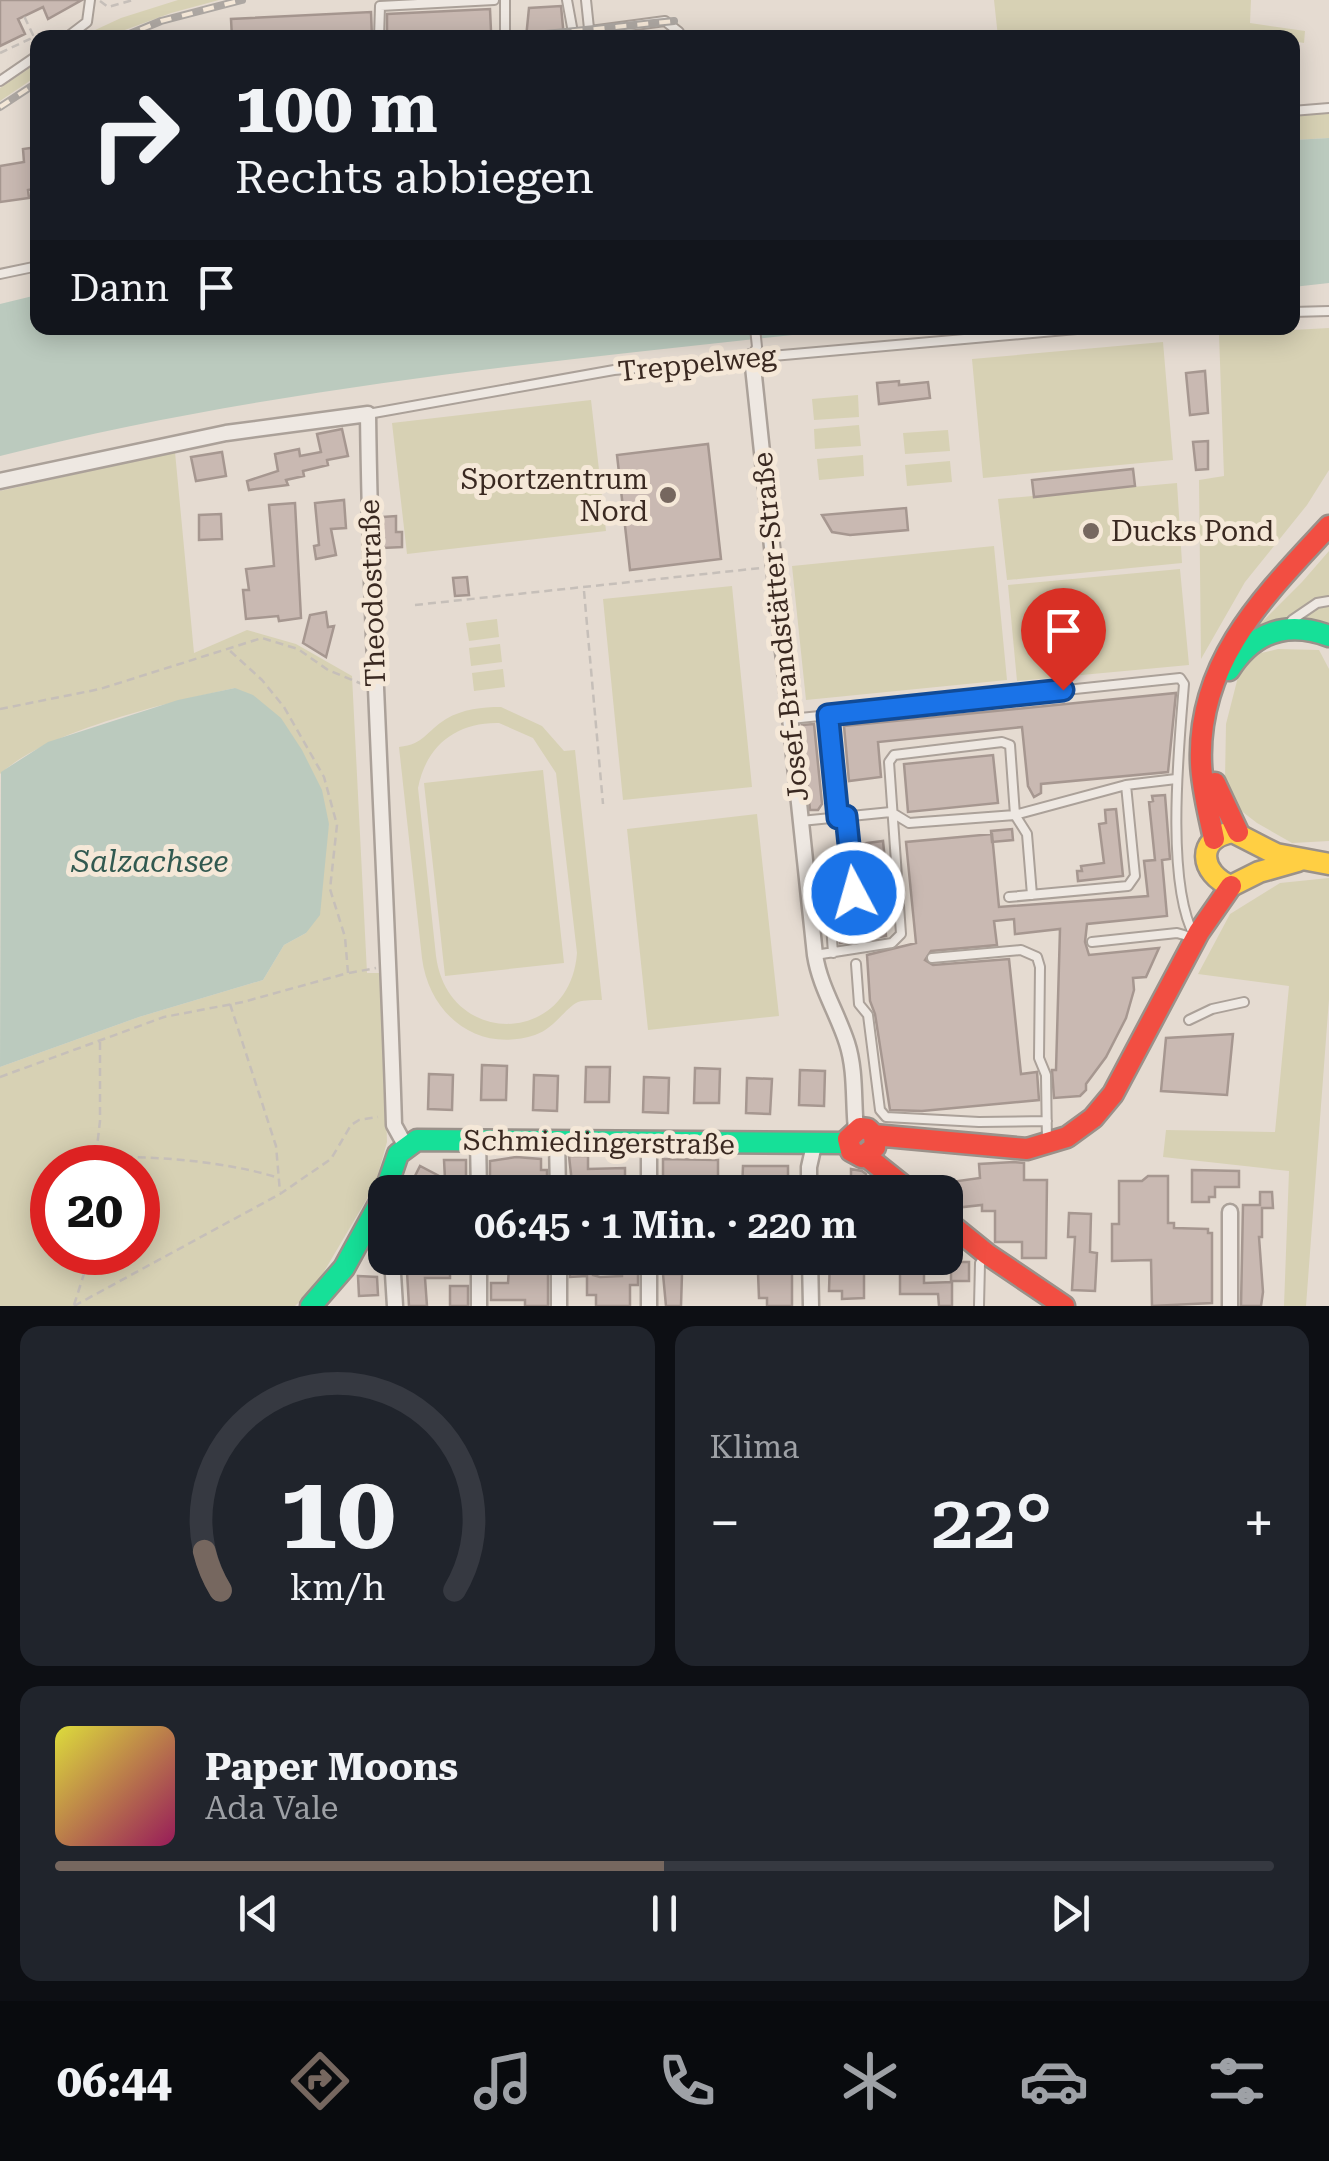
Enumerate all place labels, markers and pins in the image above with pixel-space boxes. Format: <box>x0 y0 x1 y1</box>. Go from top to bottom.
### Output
place label: Sportzentrum Nord <box>461 463 648 528</box>
marker: Sportzentrum Nord <box>657 484 679 506</box>
place label: Ducks Pond <box>1111 515 1274 548</box>
marker: Ducks Pond <box>1080 520 1102 542</box>
pin <box>1021 588 1106 691</box>

